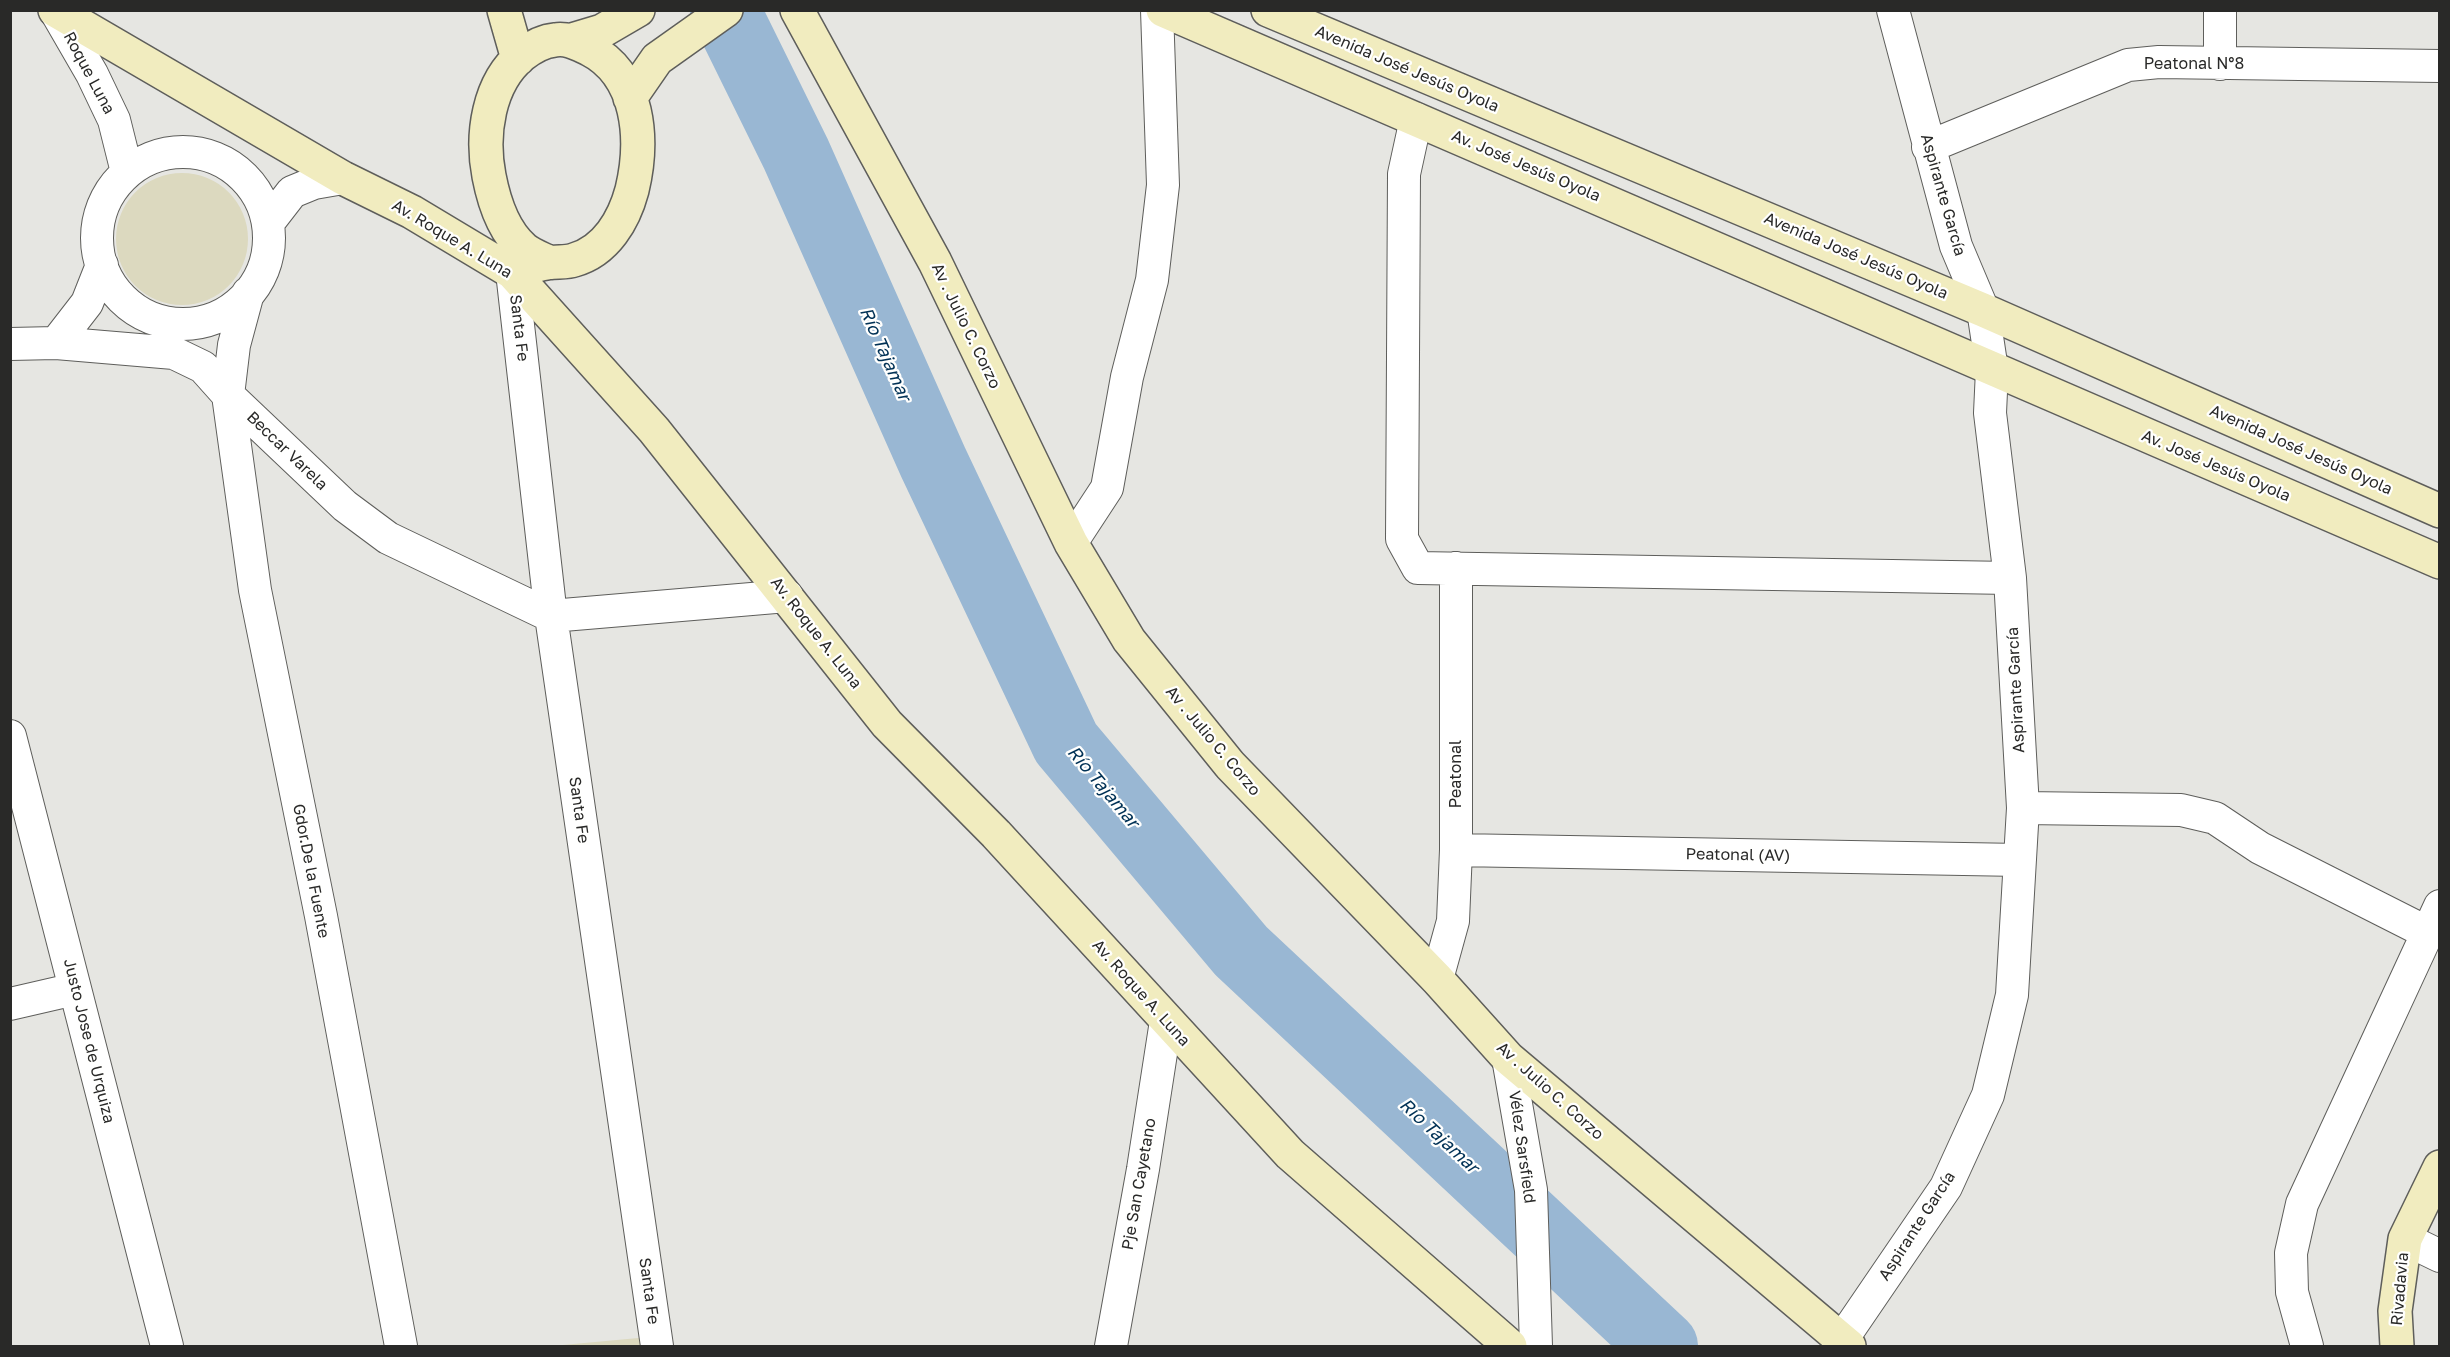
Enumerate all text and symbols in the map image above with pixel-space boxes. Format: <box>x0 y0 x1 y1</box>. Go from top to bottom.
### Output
street label: Avenida José Jesús Oyola <box>1312 21 1502 117</box>
street label: Roque Luna <box>59 29 119 117</box>
street label: Peatonal N°8 <box>2144 54 2244 74</box>
street label: Av. José Jesús Oyola <box>1449 126 1603 206</box>
street label: Aspirante García <box>1916 132 1970 258</box>
street label: Av. Roque A. Luna <box>388 196 516 282</box>
street label: Avenida José Jesús Oyola <box>1761 208 1951 304</box>
street label: Av . Julio C. Corzo <box>927 260 1005 392</box>
street label: Santa Fe <box>505 294 533 362</box>
water label: Río Tajamar <box>855 304 915 404</box>
street label: Avenida José Jesús Oyola <box>2207 401 2395 499</box>
street label: Beccar Varela <box>243 408 331 494</box>
street label: Av. José Jesús Oyola <box>2139 426 2293 506</box>
street label: Av. Roque A. Luna <box>766 573 866 693</box>
street label: Aspirante García <box>2003 626 2029 754</box>
street label: Av . Julio C. Corzo <box>1162 682 1264 800</box>
street label: Peatonal <box>1446 740 1466 808</box>
water label: Río Tajamar <box>1063 742 1143 832</box>
street label: Santa Fe <box>565 775 593 845</box>
street label: Gdor.De la Fuente <box>289 802 333 940</box>
street label: Peatonal (AV) <box>1686 844 1790 866</box>
street label: Av. Roque A. Luna <box>1088 936 1194 1050</box>
street label: Justo Jose de Urquiza <box>59 957 119 1125</box>
street label: Av . Julio C. Corzo <box>1493 1038 1607 1144</box>
street label: Vélez Sarsfield <box>1505 1089 1539 1205</box>
water label: Río Tajamar <box>1395 1094 1483 1178</box>
street label: Pje San Cayetano <box>1118 1117 1160 1251</box>
street label: Aspirante García <box>1875 1168 1959 1284</box>
street label: Rivadavia <box>2387 1252 2413 1326</box>
street label: Santa Fe <box>635 1256 663 1326</box>

